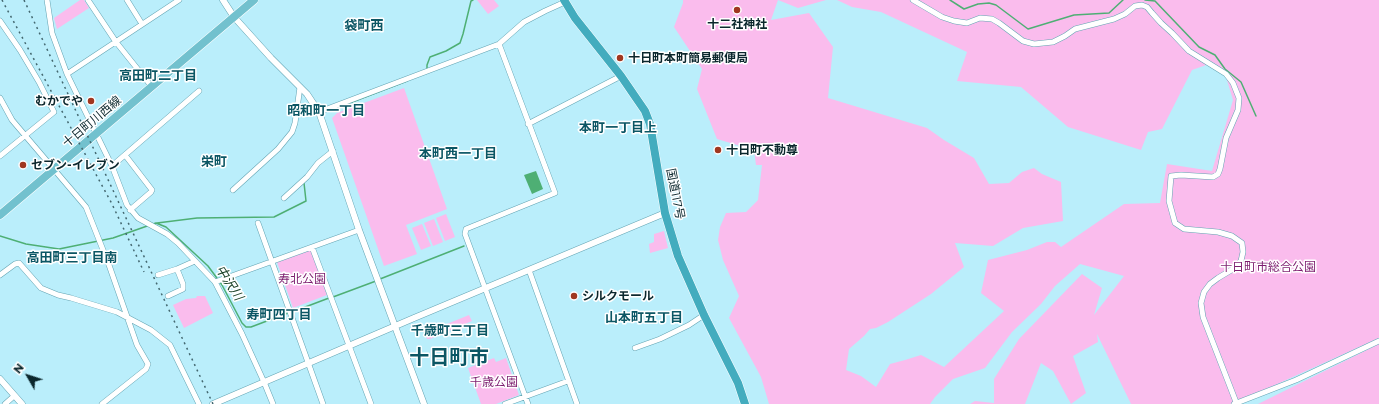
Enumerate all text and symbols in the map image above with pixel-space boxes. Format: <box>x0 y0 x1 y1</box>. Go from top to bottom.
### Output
marker: 十二社神社 <box>732 5 742 15</box>
place label: 十二社神社 <box>707 17 767 31</box>
district label: 袋町西 <box>345 18 383 34</box>
place label: 十日町本町簡易郵便局 <box>628 51 748 65</box>
marker: 十日町本町簡易郵便局 <box>615 53 625 63</box>
district label: 高田町二丁目 <box>119 68 197 84</box>
street label: 十日町川西線 <box>60 93 124 151</box>
place label: むかでや <box>35 94 83 108</box>
marker: むかでや <box>86 96 96 106</box>
district label: 昭和町一丁目 <box>287 103 365 119</box>
district label: 本町一丁目上 <box>579 120 657 136</box>
place label: 十日町不動尊 <box>726 143 798 157</box>
marker: 十日町不動尊 <box>713 145 723 155</box>
district label: 本町西一丁目 <box>419 146 497 162</box>
district label: 栄町 <box>201 154 227 170</box>
place label: セブン-イレブン <box>31 158 120 172</box>
marker: セブン-イレブン <box>18 160 28 170</box>
street label: 国道117号 <box>663 167 687 221</box>
district label: 高田町三丁目南 <box>27 250 117 266</box>
park label: 十日町市総合公園 <box>1220 260 1316 274</box>
water label: 中沢川 <box>212 262 246 304</box>
park label: 寿北公園 <box>278 272 326 286</box>
place label: シルクモール <box>582 289 654 303</box>
marker: シルクモール <box>569 291 579 301</box>
district label: 寿町四丁目 <box>247 307 311 323</box>
district label: 山本町五丁目 <box>605 310 683 326</box>
district label: 千歳町三丁目 <box>411 323 489 339</box>
district label: 十日町市 <box>409 346 489 370</box>
north arrow <box>8 356 48 396</box>
text: N <box>10 361 27 376</box>
park label: 千歳公園 <box>470 375 518 389</box>

